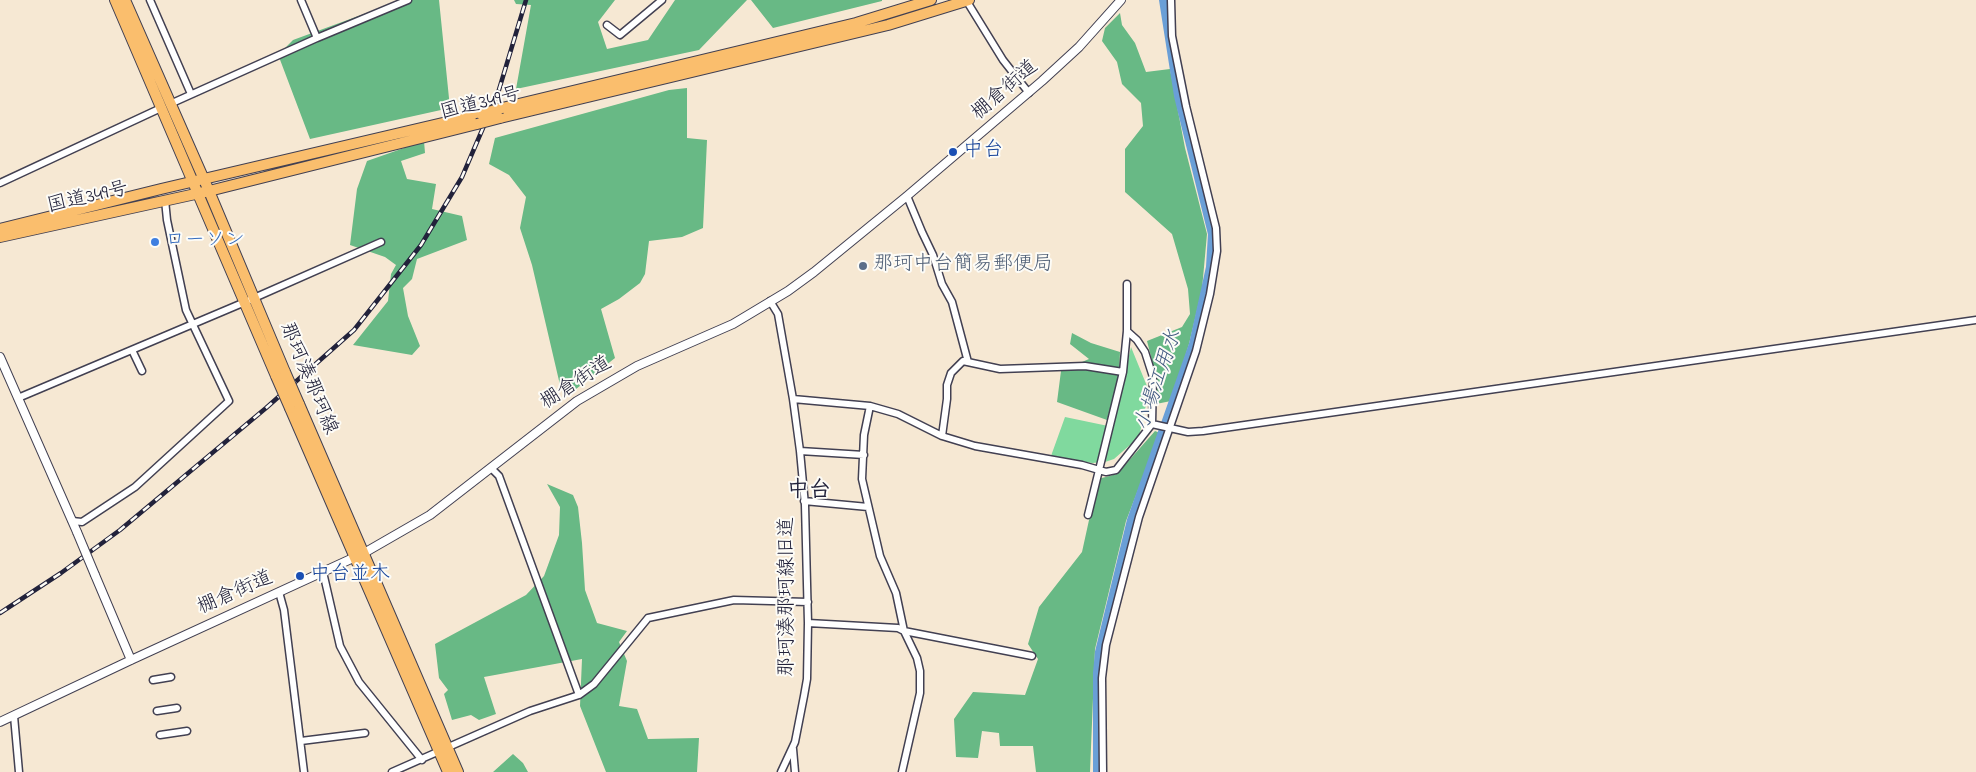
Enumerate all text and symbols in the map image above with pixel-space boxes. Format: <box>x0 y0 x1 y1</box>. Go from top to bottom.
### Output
street label: 棚倉街道 <box>968 56 1044 126</box>
street label: 国道349号 <box>438 83 524 127</box>
place label: 中台 <box>963 140 1003 164</box>
marker: 中台 <box>947 146 959 158</box>
street label: 国道349号 <box>45 178 131 220</box>
place label: ローソン <box>165 230 245 254</box>
marker: ローソン <box>149 236 161 248</box>
place label: 那珂中台簡易郵便局 <box>873 254 1053 278</box>
marker: 那珂中台簡易郵便局 <box>857 260 869 272</box>
street label: 那珂湊那珂線 <box>273 319 341 439</box>
water label: 小場江用水 <box>1131 327 1189 435</box>
street label: 棚倉街道 <box>537 352 617 416</box>
district label: 中台 <box>787 479 831 505</box>
street label: 那珂湊那珂線旧道 <box>777 517 801 677</box>
place label: 中台並木 <box>310 564 390 588</box>
street label: 棚倉街道 <box>195 567 277 621</box>
marker: 中台並木 <box>294 570 306 582</box>

